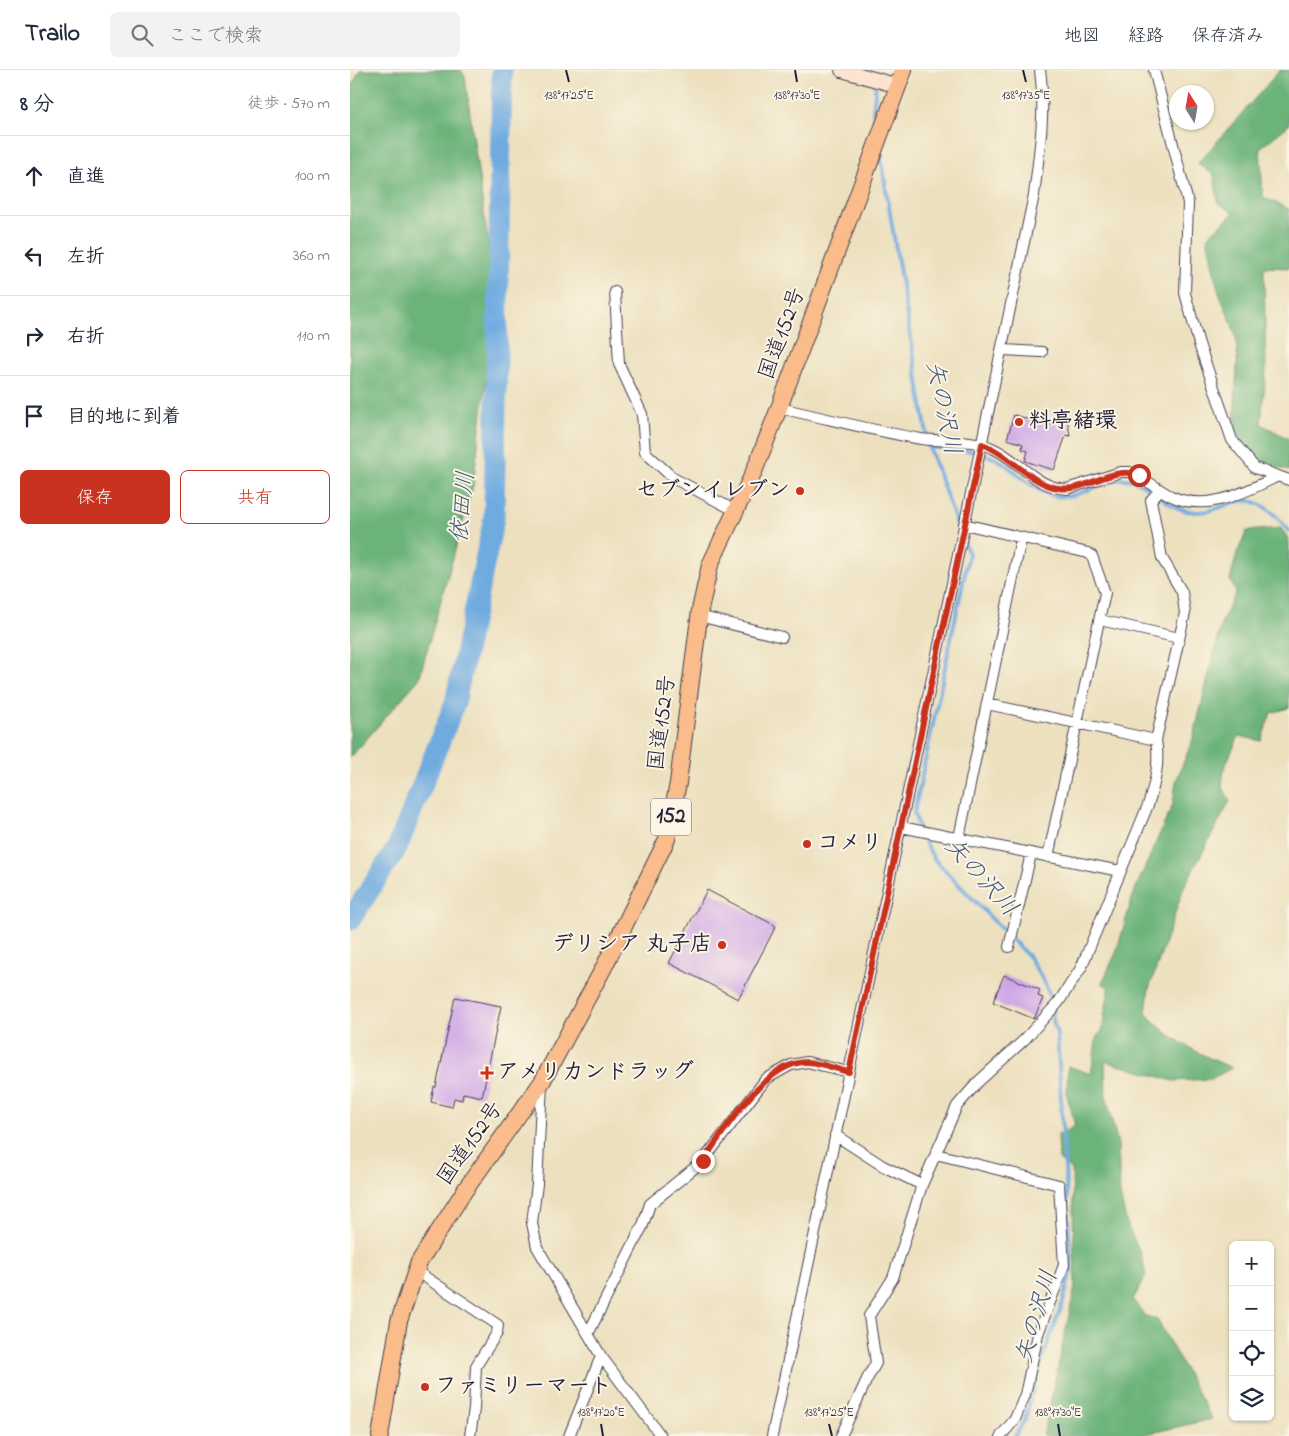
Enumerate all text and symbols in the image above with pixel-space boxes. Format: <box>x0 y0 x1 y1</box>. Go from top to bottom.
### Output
search box <box>110 12 460 57</box>
text: Trailo <box>25 17 80 52</box>
icon: search <box>128 21 156 49</box>
text: ここで検索 <box>168 23 263 50</box>
text: 地図 <box>1064 24 1100 50</box>
text: 経路 <box>1128 24 1164 50</box>
text: 保存済み <box>1192 24 1264 50</box>
north arrow <box>1169 85 1214 130</box>
text: 138°17'25"E <box>544 87 594 105</box>
text: 138°17'30"E <box>774 87 820 105</box>
text: 138°17'35"E <box>1002 87 1050 105</box>
text: 8 分 <box>20 90 54 120</box>
text: 徒歩 · 570 m <box>248 92 330 116</box>
icon: ahead <box>20 162 48 190</box>
text: 直進 <box>67 164 105 191</box>
text: 100 m <box>295 164 330 188</box>
icon: left <box>20 242 48 270</box>
text: 左折 <box>67 244 105 271</box>
text: 360 m <box>293 244 330 268</box>
street label: 国道152号 <box>751 283 815 385</box>
icon: right <box>20 322 48 350</box>
text: 右折 <box>67 324 105 351</box>
text: 110 m <box>296 324 330 348</box>
water label: 矢の沢川 <box>915 357 969 459</box>
icon: arrive <box>20 402 48 430</box>
text: 目的地に到着 <box>67 404 181 431</box>
place label: 料亭緒環 <box>1029 406 1117 438</box>
marker: 料亭緒環 <box>1013 416 1025 428</box>
route start <box>1128 464 1151 487</box>
water label: 依田川 <box>443 469 485 545</box>
button: 保存 <box>20 470 170 524</box>
button: 共有 <box>180 470 330 524</box>
place label: セブンイレブン <box>636 475 790 507</box>
marker: セブンイレブン <box>794 485 806 497</box>
street label: 国道152号 <box>641 673 685 773</box>
road number: 152 <box>651 799 691 836</box>
place label: コメリ <box>817 828 883 860</box>
water label: 矢の沢川 <box>935 831 1025 925</box>
marker: コメリ <box>801 838 813 850</box>
place label: デリシア 丸子店 <box>552 929 712 961</box>
marker: デリシア 丸子店 <box>716 939 728 951</box>
place label: アメリカンドラッグ <box>497 1057 694 1089</box>
marker: アメリカンドラッグ <box>481 1067 493 1079</box>
street label: 国道152号 <box>430 1095 512 1193</box>
route end <box>692 1150 715 1173</box>
map controls <box>1229 1241 1274 1421</box>
button: + <box>1229 1241 1274 1286</box>
water label: 矢の沢川 <box>1008 1266 1068 1368</box>
button: − <box>1229 1286 1274 1331</box>
button: locate <box>1229 1331 1274 1376</box>
place label: ファミリーマート <box>435 1371 612 1403</box>
button: layers <box>1229 1376 1274 1421</box>
marker: ファミリーマート <box>419 1381 431 1393</box>
text: 138°17'20"E <box>577 1404 625 1422</box>
text: 138°17'25"E <box>804 1404 854 1422</box>
text: 138°17'30"E <box>1035 1404 1081 1422</box>

